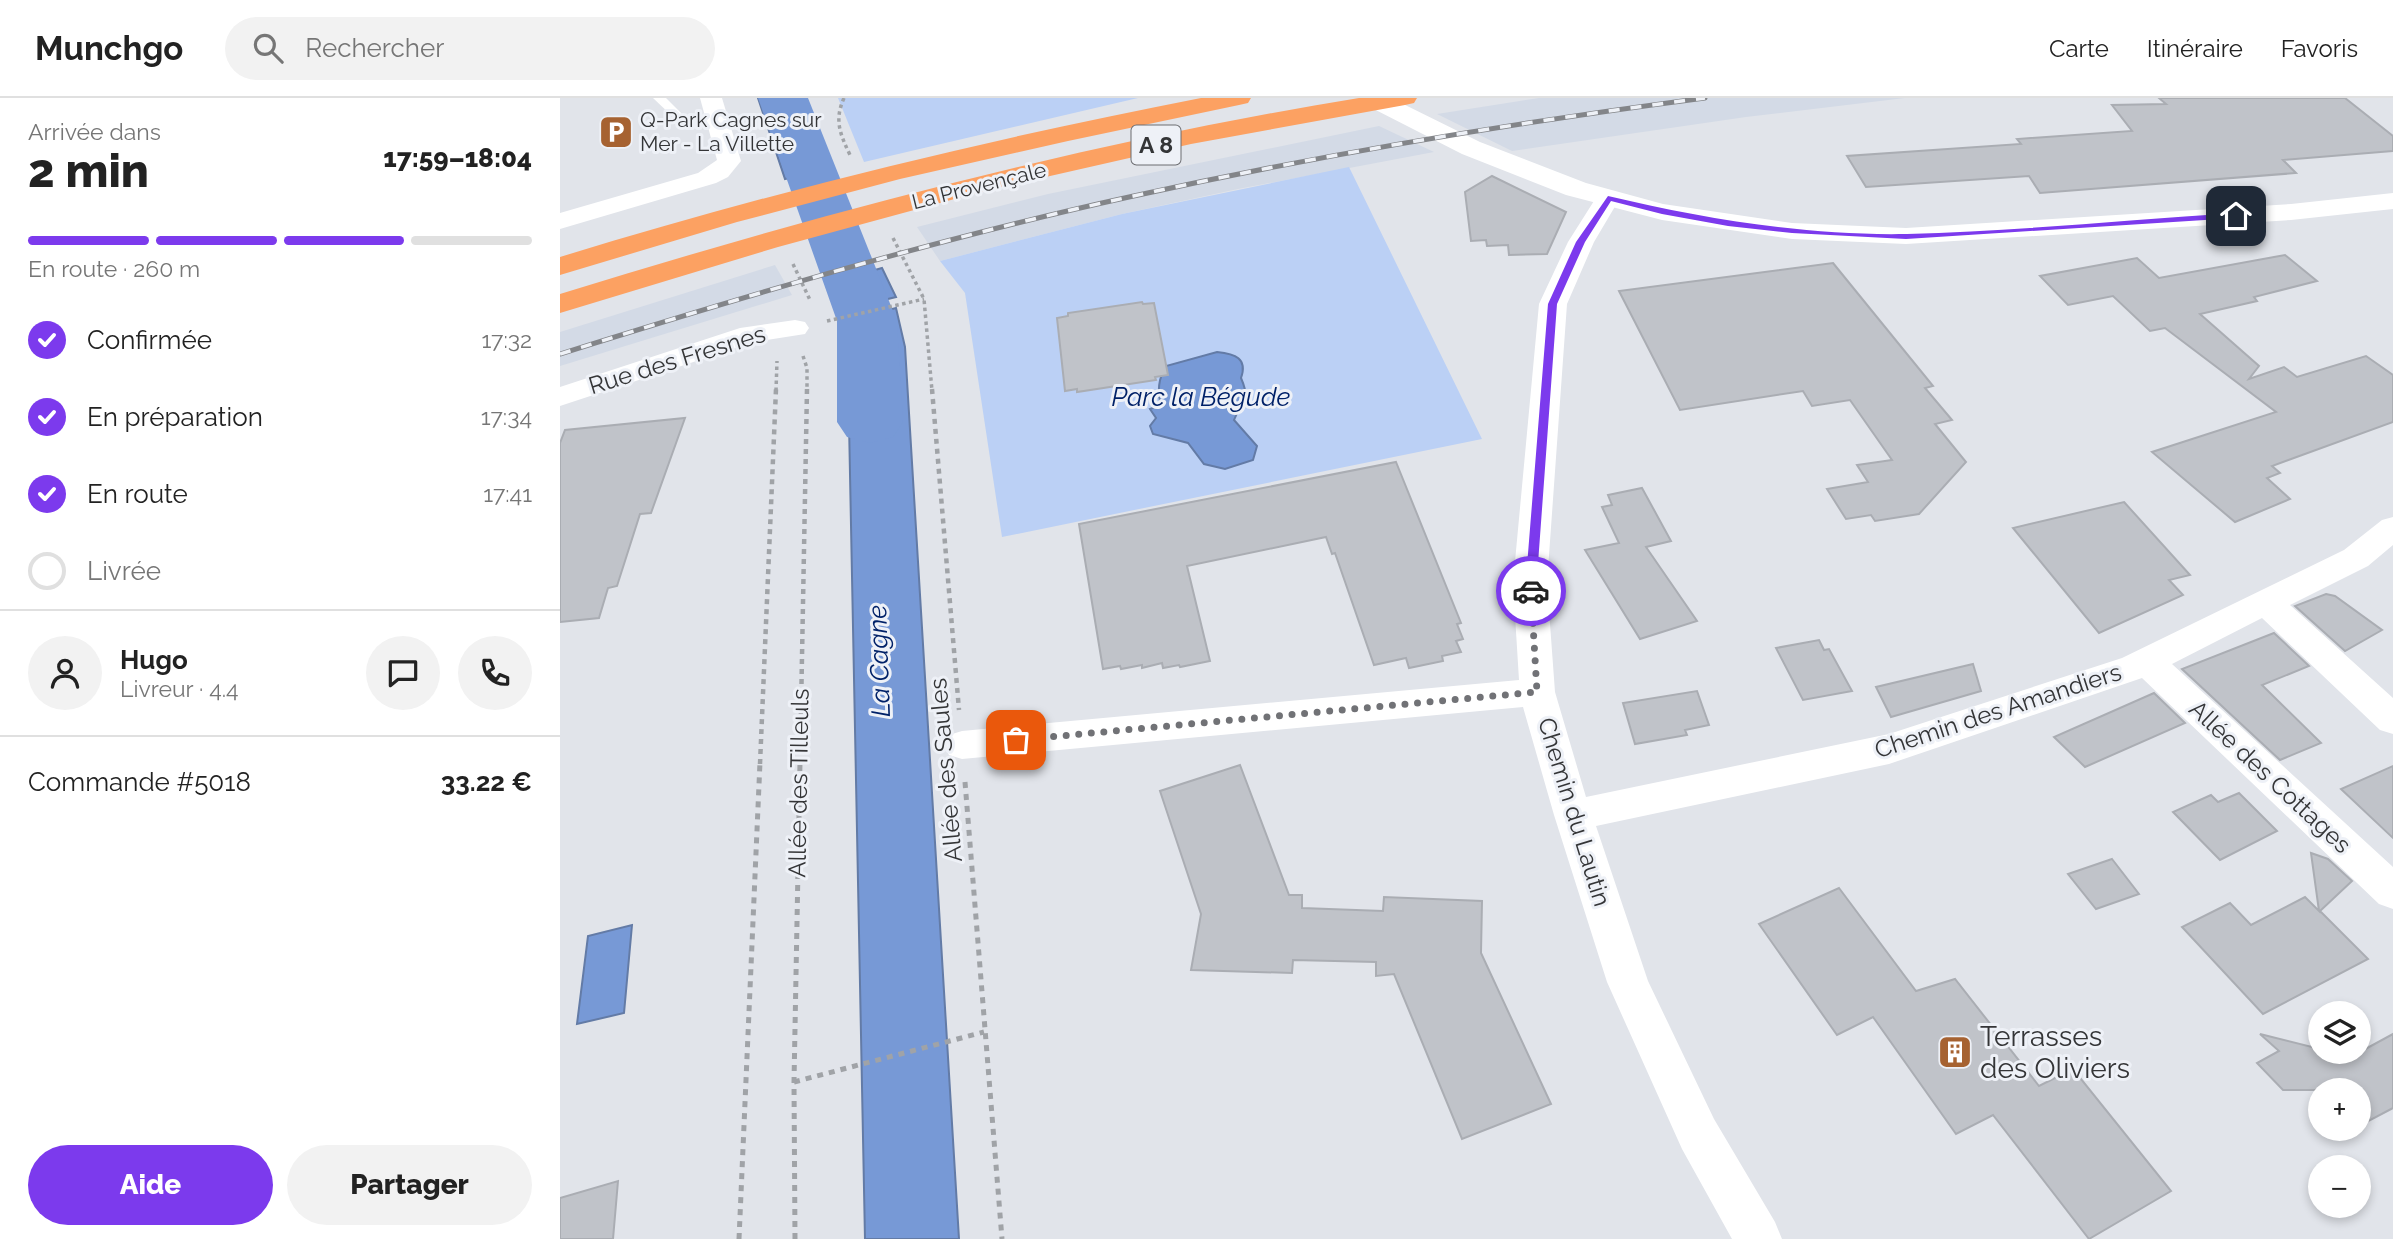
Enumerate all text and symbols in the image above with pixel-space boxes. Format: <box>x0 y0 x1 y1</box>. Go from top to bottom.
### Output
search box <box>225 17 715 80</box>
text: Munchgo <box>35 29 183 68</box>
icon: search <box>249 29 287 67</box>
text: Rechercher <box>305 33 444 63</box>
text: Carte <box>2049 34 2109 63</box>
text: Itinéraire <box>2147 34 2243 63</box>
text: Favoris <box>2281 34 2358 63</box>
place label: Q-Park Cagnes sur Mer - La Villette <box>640 107 822 156</box>
parking icon: Q-Park Cagnes sur Mer - La Villette <box>597 113 635 151</box>
text: Arrivée dans <box>28 118 161 145</box>
road number: A 8 <box>1132 126 1180 164</box>
text: 17:59–18:04 <box>383 143 532 173</box>
text: 2 min <box>28 144 149 198</box>
street label: La Provençale <box>909 157 1049 214</box>
pin <box>2206 186 2266 246</box>
icon: home <box>2217 197 2255 235</box>
text: En route · 260 m <box>28 255 200 282</box>
street label: Rue des Fresnes <box>585 319 769 400</box>
icon: check <box>28 321 66 359</box>
text: Confirmée <box>87 325 212 355</box>
text: 17:32 <box>481 326 532 353</box>
water label: Parc la Bégude <box>1112 382 1290 412</box>
icon: check <box>28 398 66 436</box>
text: En préparation <box>87 402 263 432</box>
text: 17:34 <box>481 403 532 430</box>
icon: check <box>28 475 66 513</box>
text: En route <box>87 479 188 509</box>
text: 17:41 <box>483 480 532 507</box>
text: Livrée <box>87 556 161 586</box>
courier <box>1496 556 1566 626</box>
icon: car <box>1512 572 1550 610</box>
water label: La Cagne <box>862 604 896 718</box>
button: person <box>28 636 102 710</box>
button: chat <box>366 636 440 710</box>
button: phone <box>458 636 532 710</box>
text: Hugo <box>120 645 188 675</box>
street label: Chemin des Amandiers <box>1871 657 2125 764</box>
text: Livreur · 4.4 <box>120 675 239 702</box>
street label: Allée des Saules <box>923 677 968 863</box>
street label: Allée des Tilleuls <box>782 688 815 878</box>
street label: Allée des Cottages <box>2183 694 2357 859</box>
pin <box>986 710 1046 770</box>
street label: Chemin du Lautin <box>1532 714 1617 910</box>
icon: bag <box>997 721 1035 759</box>
text: Commande #5018 <box>28 767 251 797</box>
text: 33.22 € <box>441 767 532 797</box>
map controls <box>2308 1001 2371 1218</box>
button: layers <box>2308 1001 2371 1064</box>
place label: Terrasses des Oliviers <box>1980 1020 2130 1085</box>
building icon: Terrasses des Oliviers <box>1936 1033 1974 1071</box>
button: + <box>2308 1078 2371 1141</box>
button: Aide <box>28 1145 273 1225</box>
button: Partager <box>287 1145 532 1225</box>
button: − <box>2308 1155 2371 1218</box>

